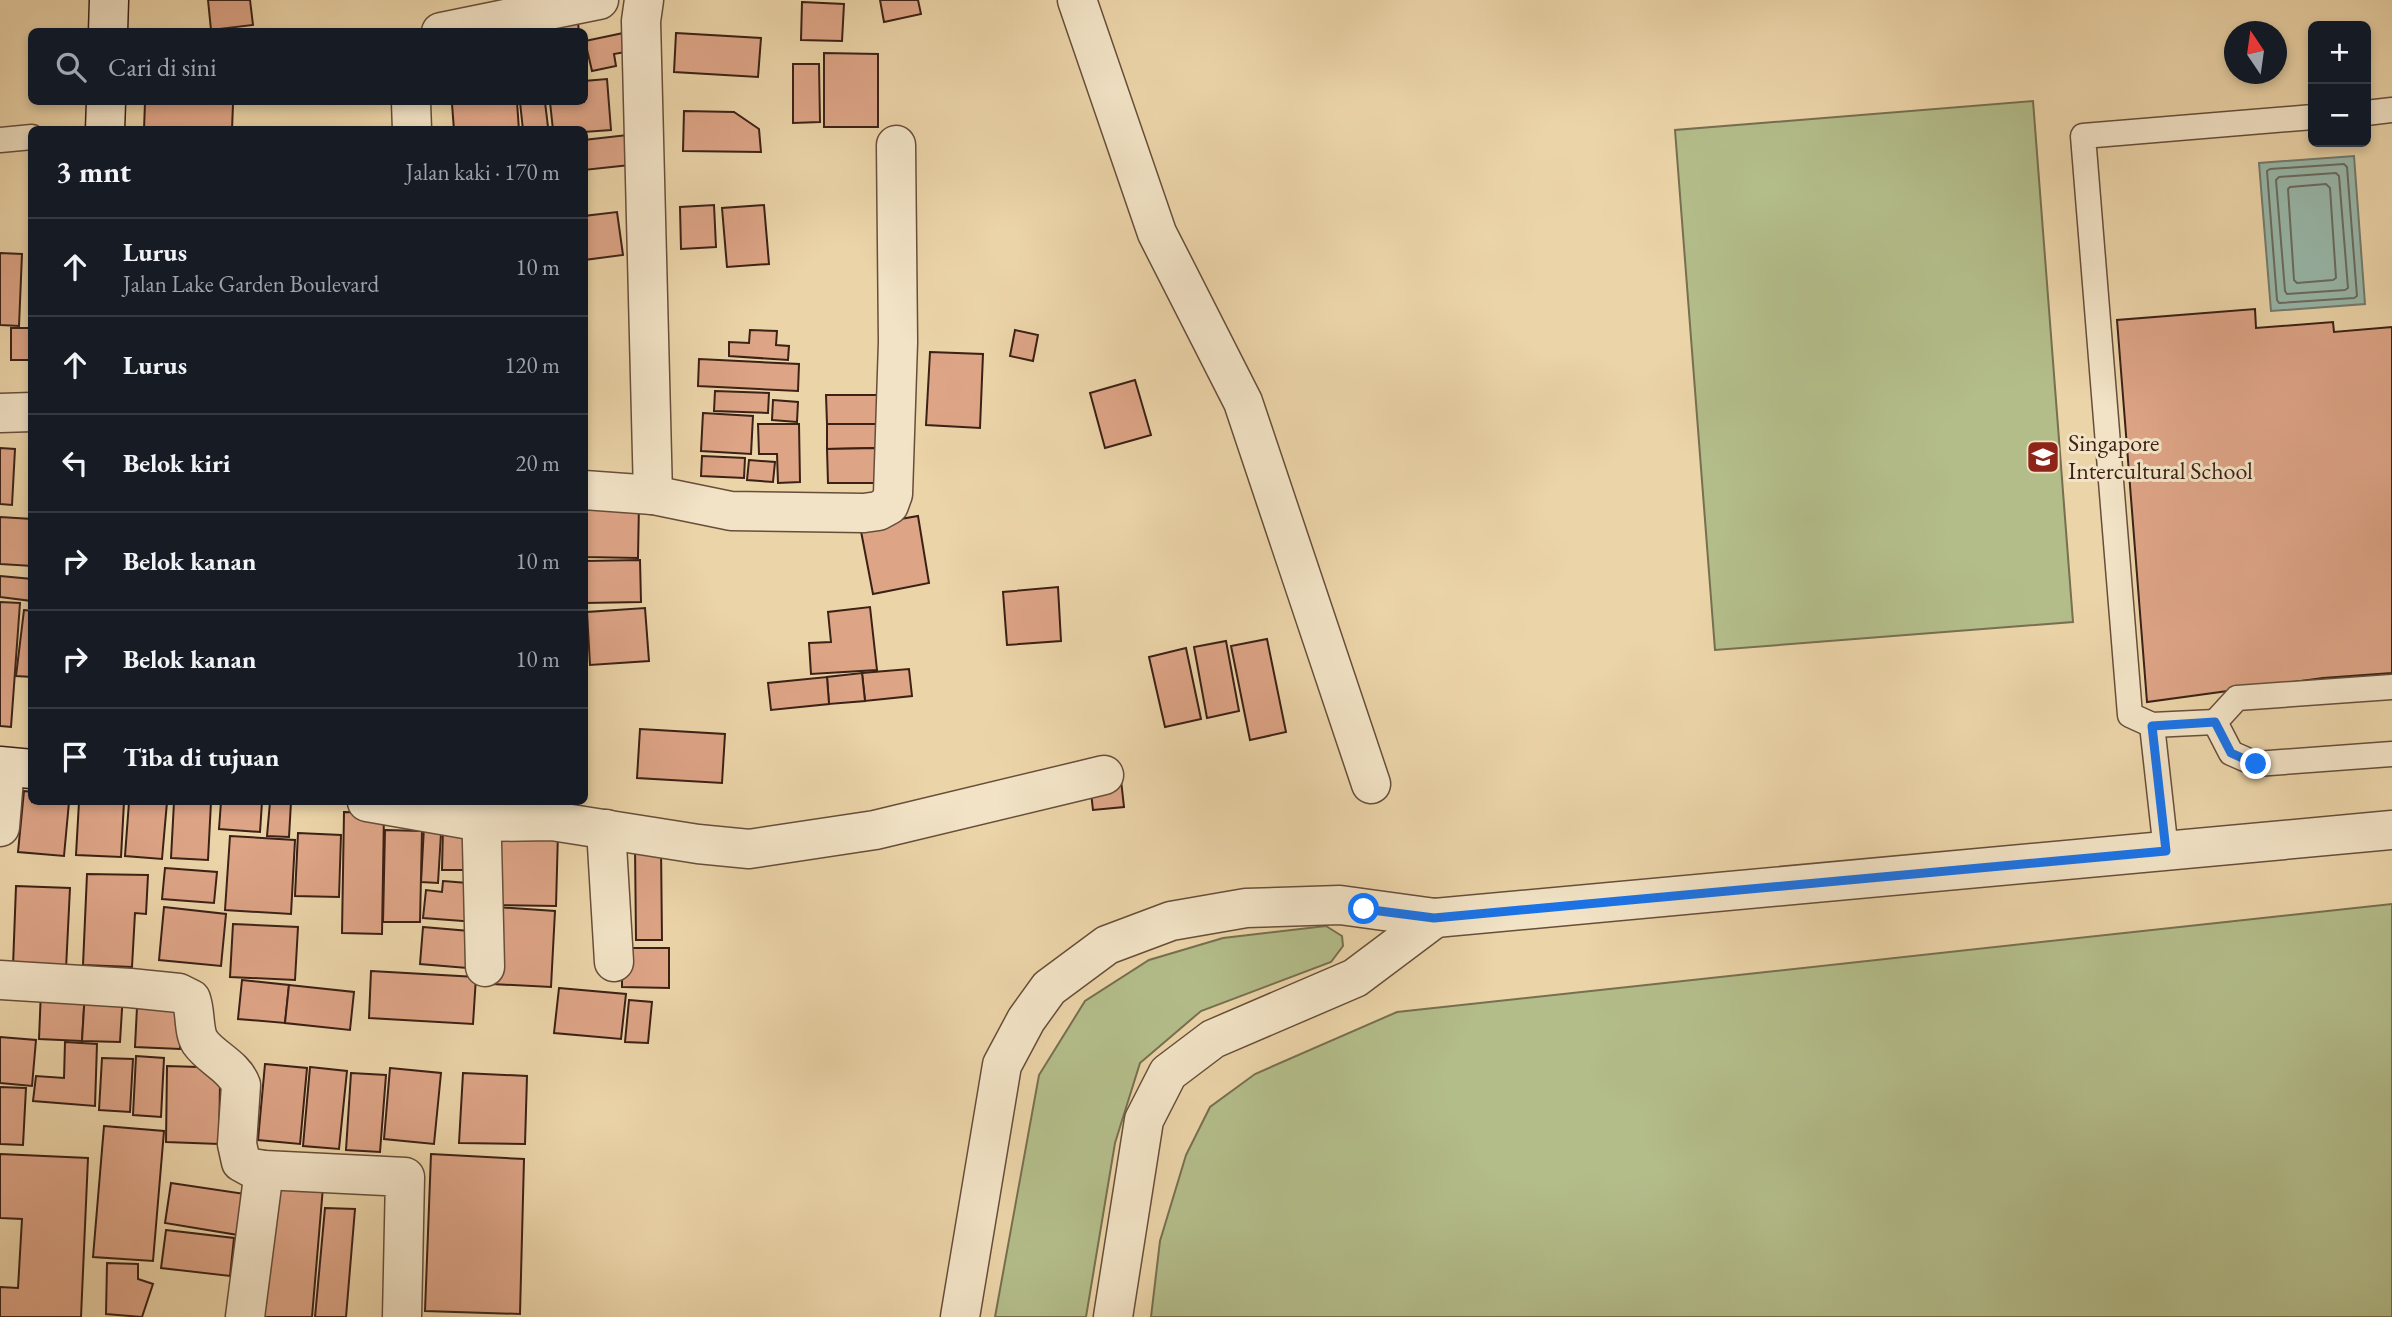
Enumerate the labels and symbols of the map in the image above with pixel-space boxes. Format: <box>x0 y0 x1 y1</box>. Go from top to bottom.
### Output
north arrow <box>2224 21 2287 84</box>
place label: Singapore Intercultural School <box>2068 427 2253 486</box>
school or university icon: Singapore Intercultural School <box>2024 438 2062 476</box>
route end <box>2240 748 2271 779</box>
route start <box>1348 893 1379 924</box>

